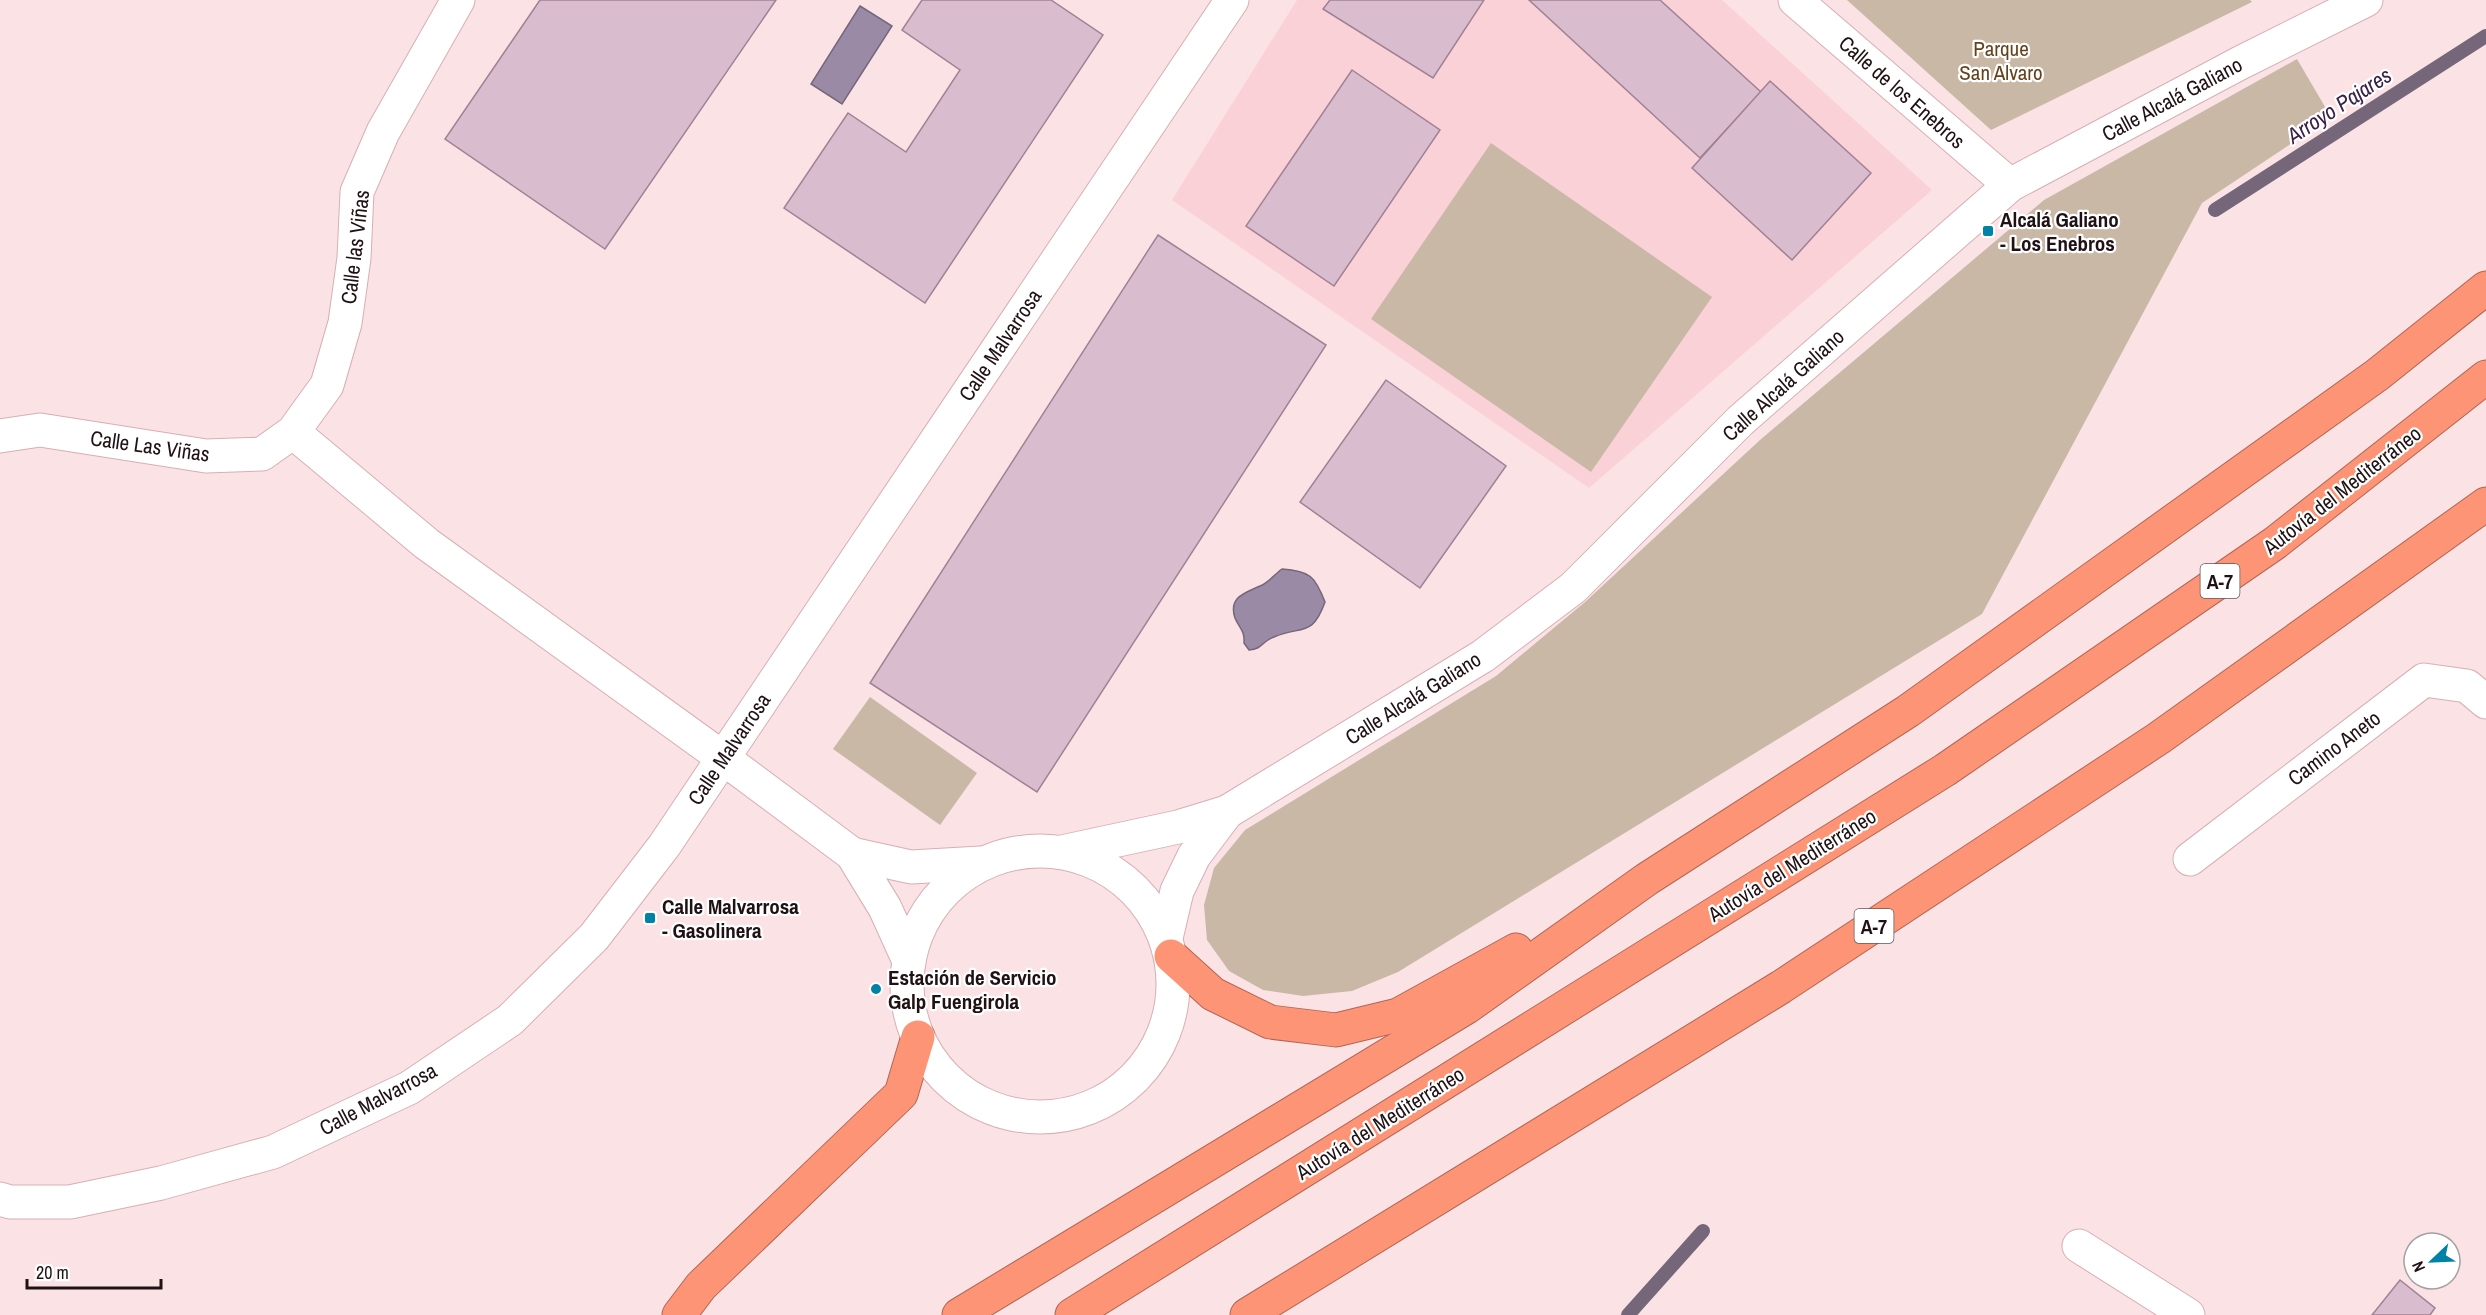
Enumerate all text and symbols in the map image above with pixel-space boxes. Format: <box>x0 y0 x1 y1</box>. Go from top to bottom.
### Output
street label: Calle de los Enebros <box>1833 29 1971 155</box>
park label: Parque San Alvaro <box>1959 34 2043 87</box>
street label: Calle Alcalá Galiano <box>2097 50 2247 148</box>
water label: Arroyo Pajares <box>2280 60 2397 151</box>
street label: Calle las Viñas <box>334 188 376 306</box>
place label: Alcalá Galiano - Los Enebros <box>2000 205 2119 258</box>
marker: Alcalá Galiano - Los Enebros <box>1981 224 1995 238</box>
street label: Calle Malvarrosa <box>952 283 1048 407</box>
street label: Calle Alcalá Galiano <box>1716 322 1850 448</box>
street label: Autovía del Mediterráneo <box>2256 419 2427 562</box>
street label: Calle Las Viñas <box>88 423 212 469</box>
road number: A-7 <box>2200 564 2240 598</box>
street label: Calle Alcalá Galiano <box>1340 645 1486 751</box>
street label: Calle Malvarrosa <box>681 687 777 811</box>
street label: Camino Aneto <box>2282 704 2386 792</box>
street label: Autovía del Mediterráneo <box>1701 801 1882 929</box>
place label: Calle Malvarrosa - Gasolinera <box>662 892 799 945</box>
road number: A-7 <box>1854 909 1894 943</box>
marker: Calle Malvarrosa - Gasolinera <box>643 911 657 925</box>
place label: Estación de Servicio Galp Fuengirola <box>888 963 1056 1016</box>
marker: Estación de Servicio Galp Fuengirola <box>869 982 883 996</box>
street label: Calle Malvarrosa <box>314 1056 442 1142</box>
street label: Autovía del Mediterráneo <box>1289 1059 1470 1187</box>
north arrow <box>2402 1231 2462 1291</box>
scale bar <box>27 1252 160 1290</box>
text: N <box>2406 1258 2430 1276</box>
text: 20 m <box>36 1260 69 1285</box>

